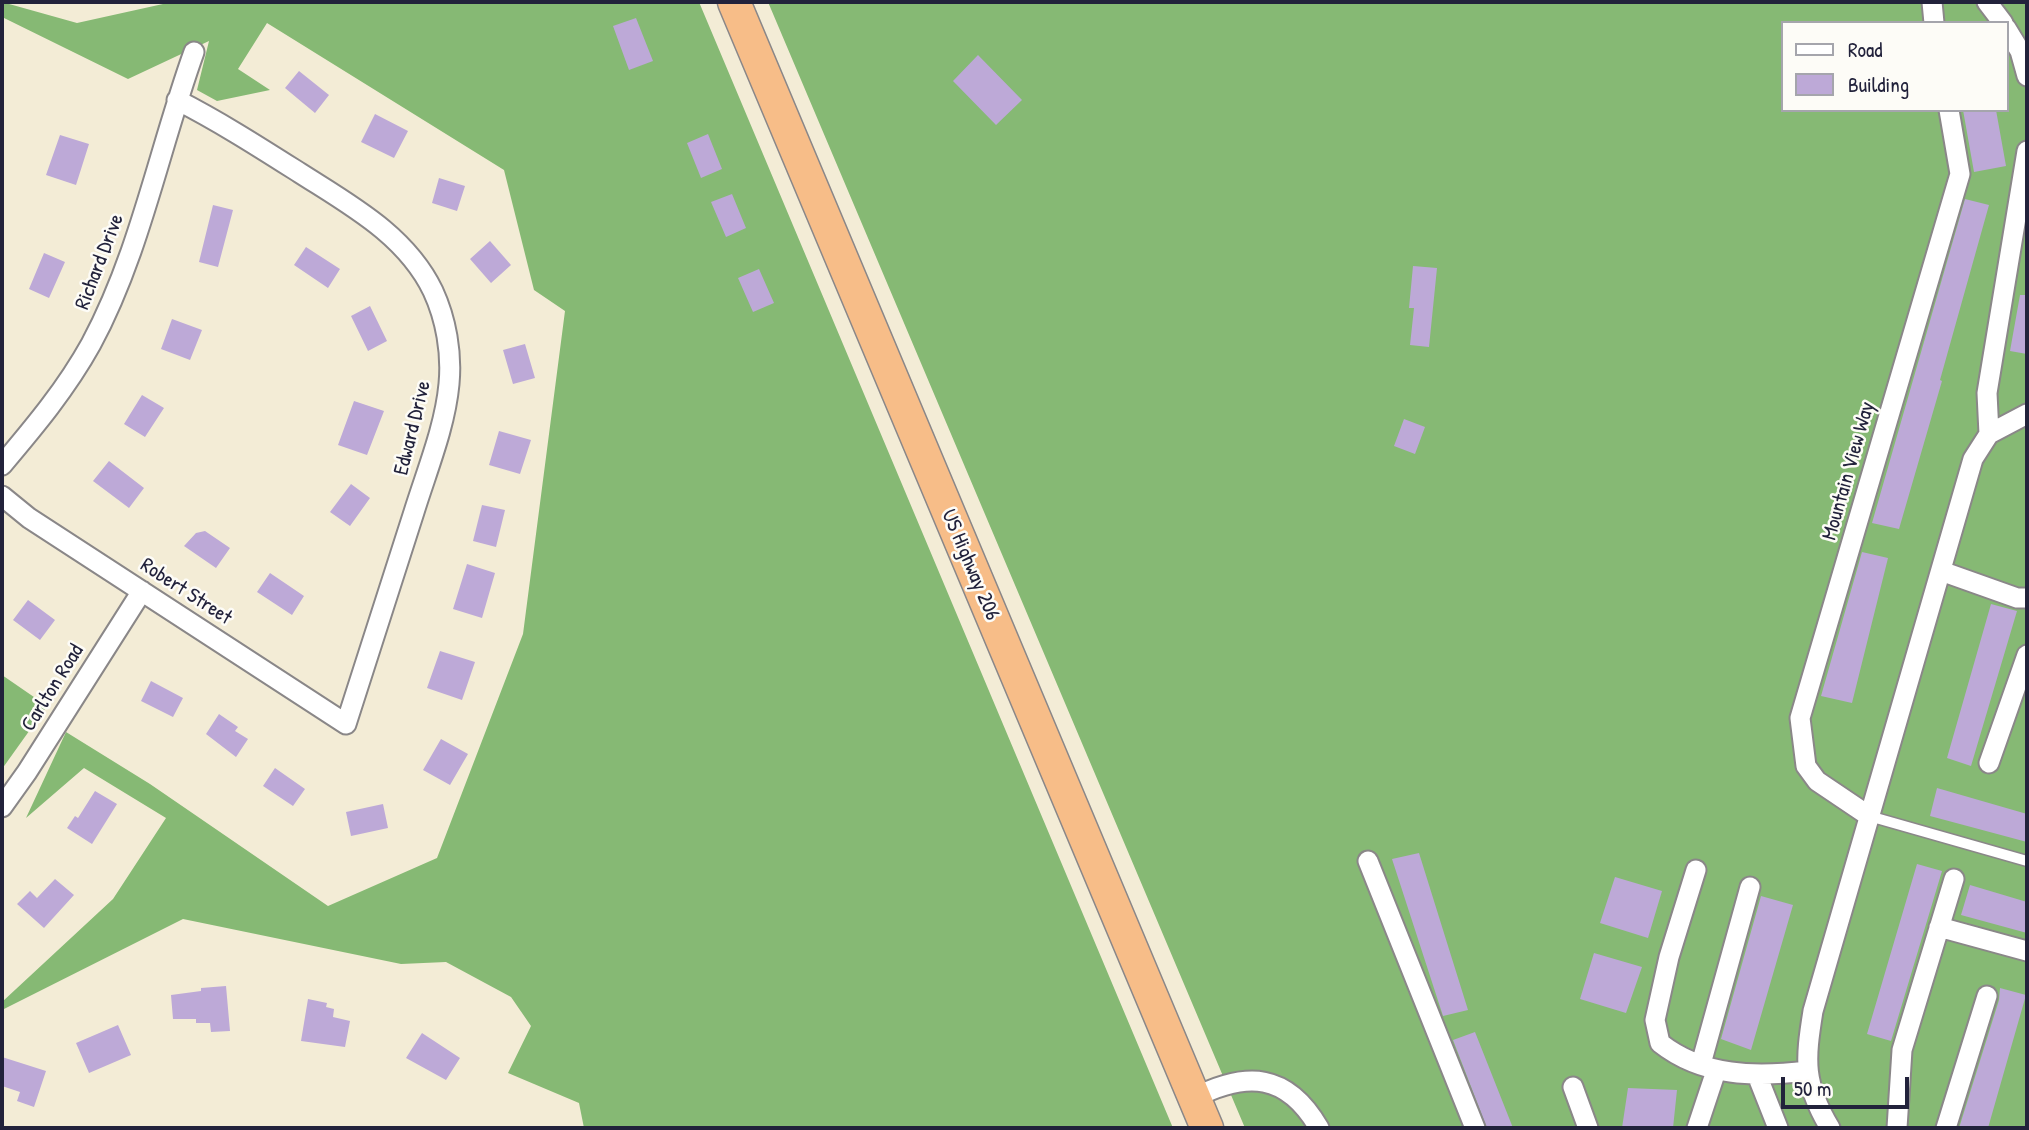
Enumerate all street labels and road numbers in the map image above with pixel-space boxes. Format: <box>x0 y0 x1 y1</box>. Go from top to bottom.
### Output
street label: Richard Drive <box>70 211 130 313</box>
street label: Edward Drive <box>389 378 437 478</box>
street label: Mountain View Way <box>1817 399 1881 543</box>
street label: US Highway 206 <box>935 506 1005 624</box>
street label: Robert Street <box>136 553 236 631</box>
street label: Carlton Road <box>16 640 90 736</box>

